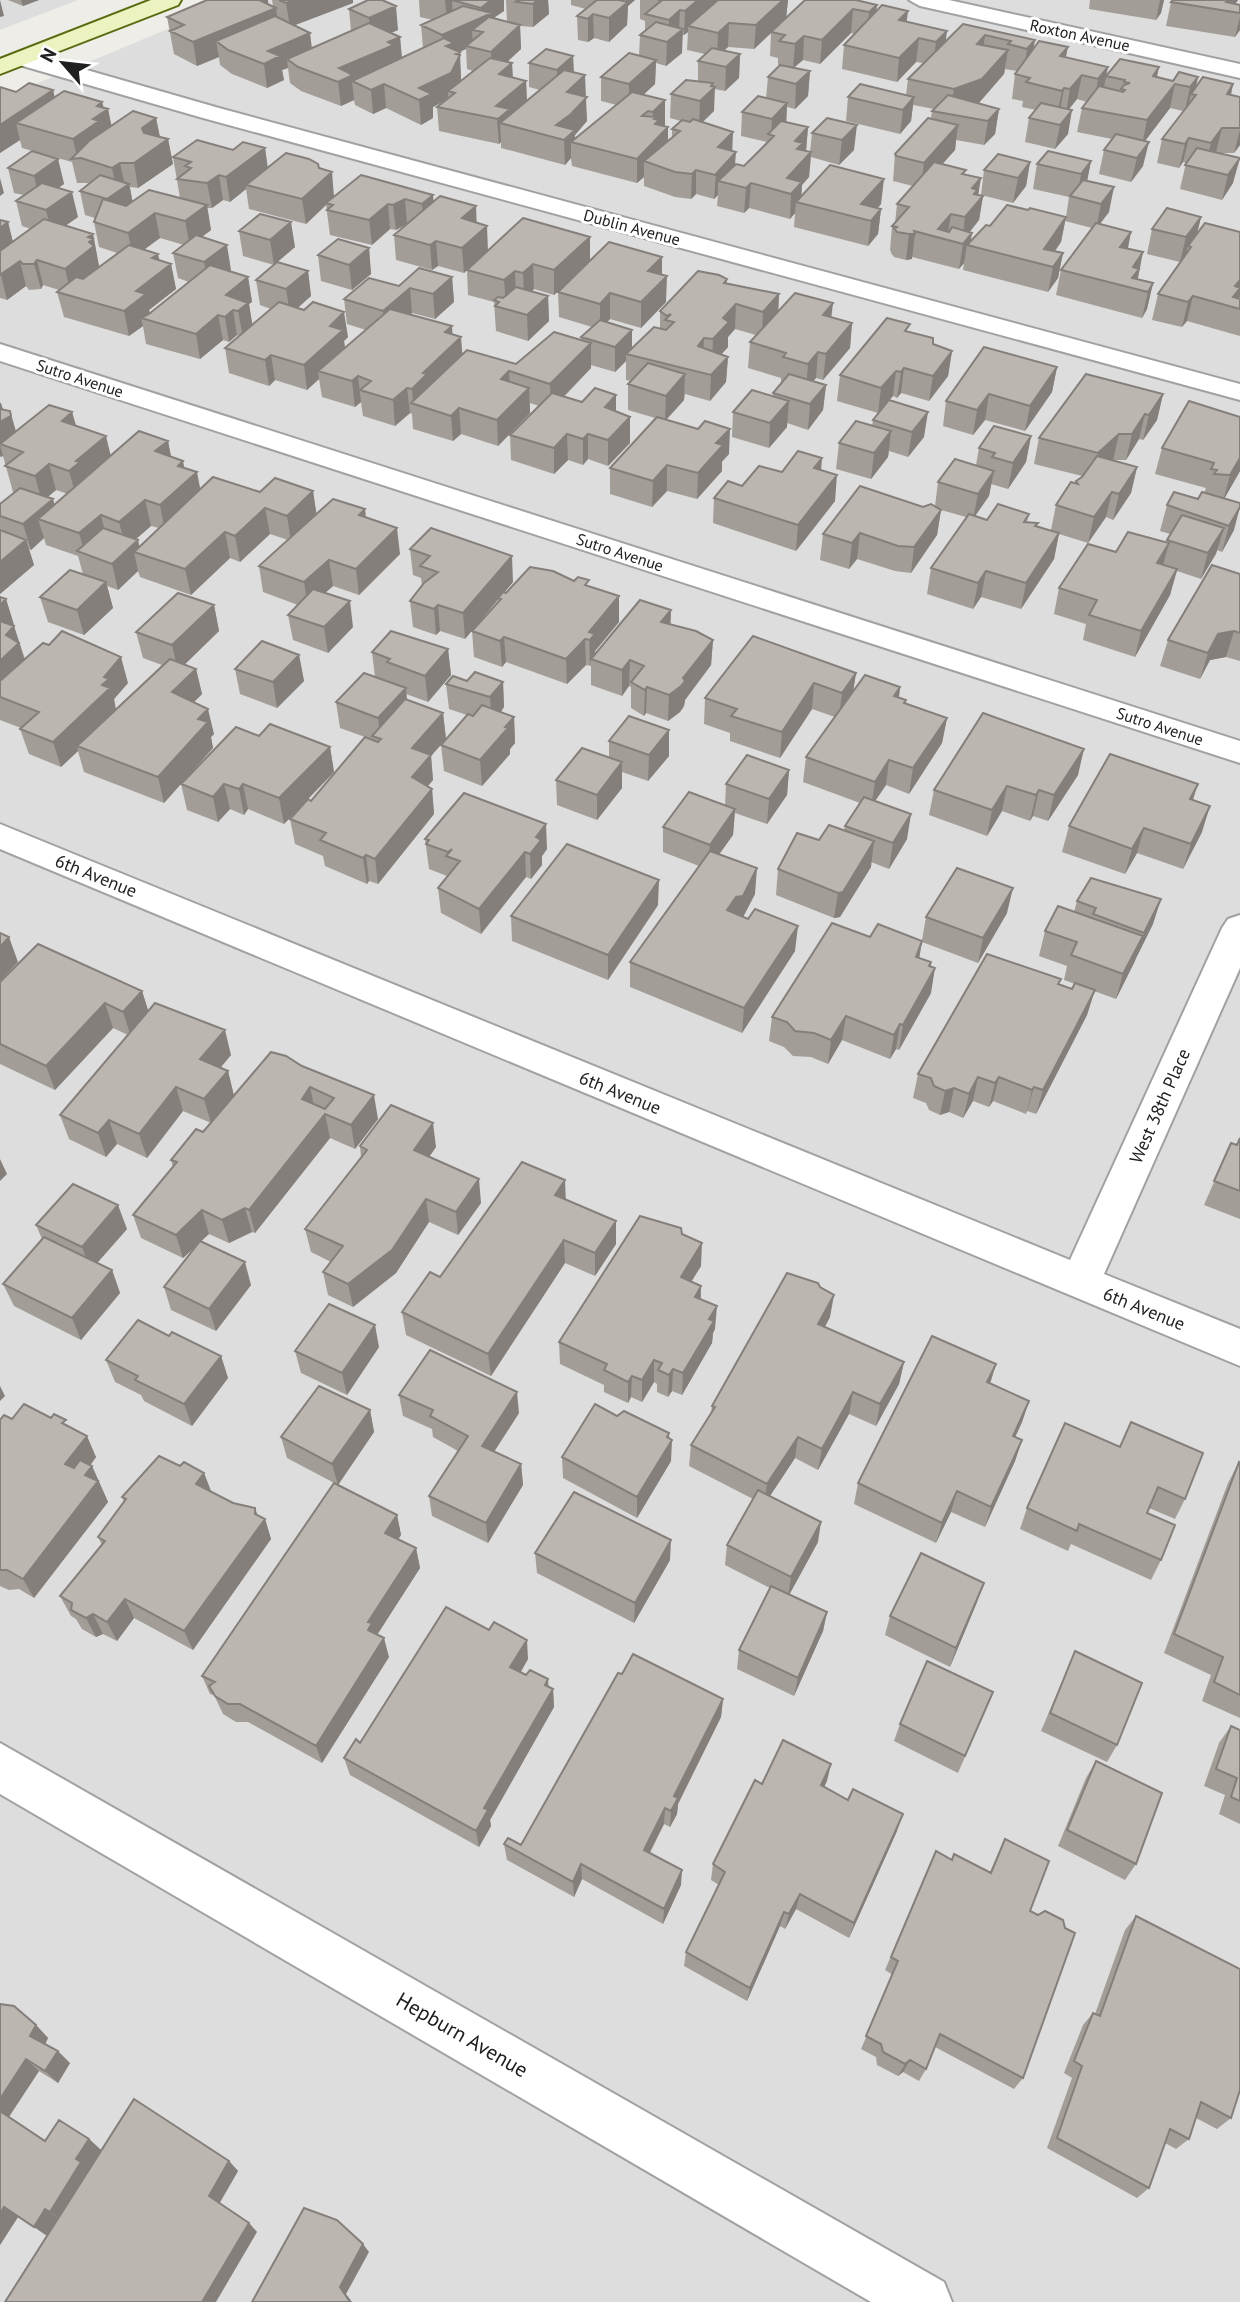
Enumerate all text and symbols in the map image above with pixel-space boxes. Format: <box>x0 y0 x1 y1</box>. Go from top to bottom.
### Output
street label: Roxton Avenue <box>1028 15 1132 55</box>
north arrow <box>28 28 98 98</box>
text: N <box>34 44 62 66</box>
street label: Dublin Avenue <box>582 205 682 249</box>
street label: Sutro Avenue <box>34 355 126 401</box>
street label: Sutro Avenue <box>574 529 666 575</box>
street label: Sutro Avenue <box>1114 703 1206 749</box>
street label: 6th Avenue <box>52 849 140 902</box>
street label: West 38th Place <box>1124 1045 1195 1167</box>
street label: 6th Avenue <box>576 1066 664 1119</box>
street label: 6th Avenue <box>1100 1282 1188 1335</box>
street label: Hepburn Avenue <box>391 1986 533 2083</box>

